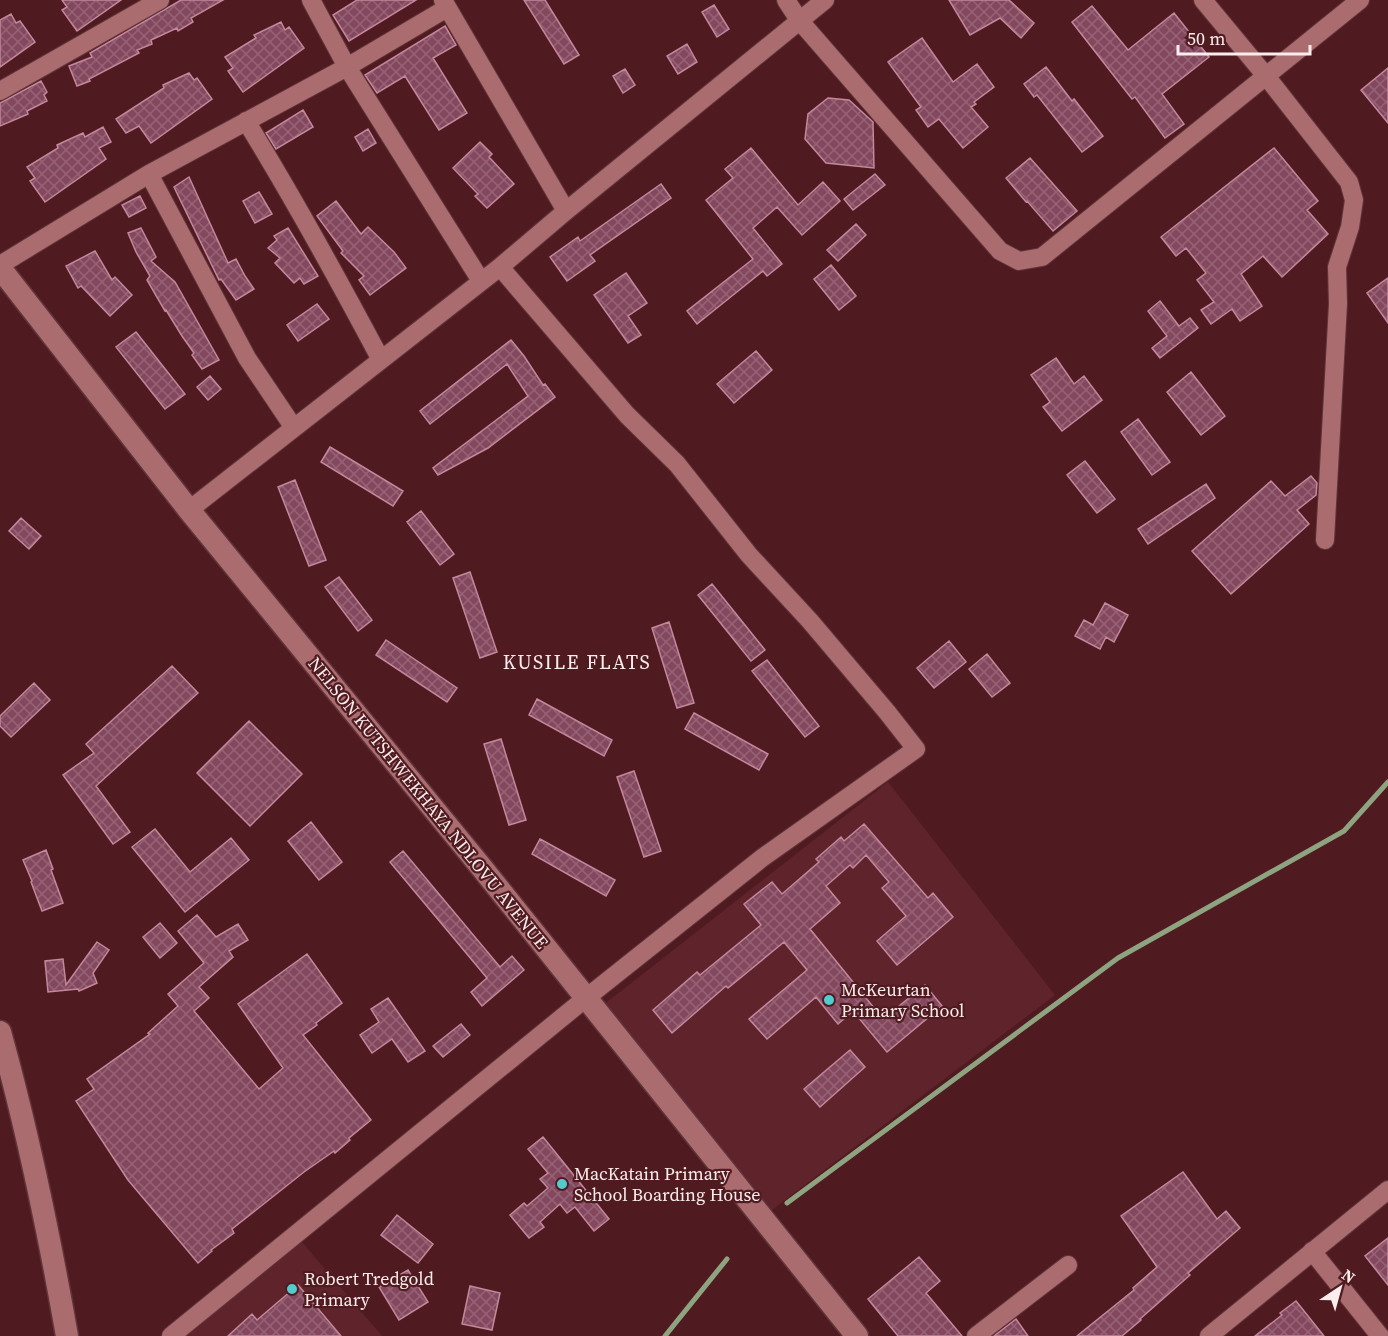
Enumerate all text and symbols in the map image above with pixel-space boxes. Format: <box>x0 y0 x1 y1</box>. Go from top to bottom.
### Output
scale bar <box>1178 18 1310 56</box>
text: 50 m <box>1187 26 1225 51</box>
district label: KUSILE FLATS <box>503 648 651 676</box>
street label: NELSON KUTSHWEKHAYA NDLOVU AVENUE <box>303 651 554 954</box>
place label: McKeurtan Primary School <box>841 977 964 1023</box>
marker: McKeurtan Primary School <box>822 993 836 1007</box>
place label: MacKatain Primary School Boarding House <box>574 1161 760 1207</box>
marker: MacKatain Primary School Boarding House <box>555 1177 569 1191</box>
north arrow <box>1310 1258 1370 1318</box>
text: N <box>1338 1264 1360 1288</box>
place label: Robert Tredgold Primary <box>304 1266 434 1312</box>
marker: Robert Tredgold Primary <box>285 1282 299 1296</box>

